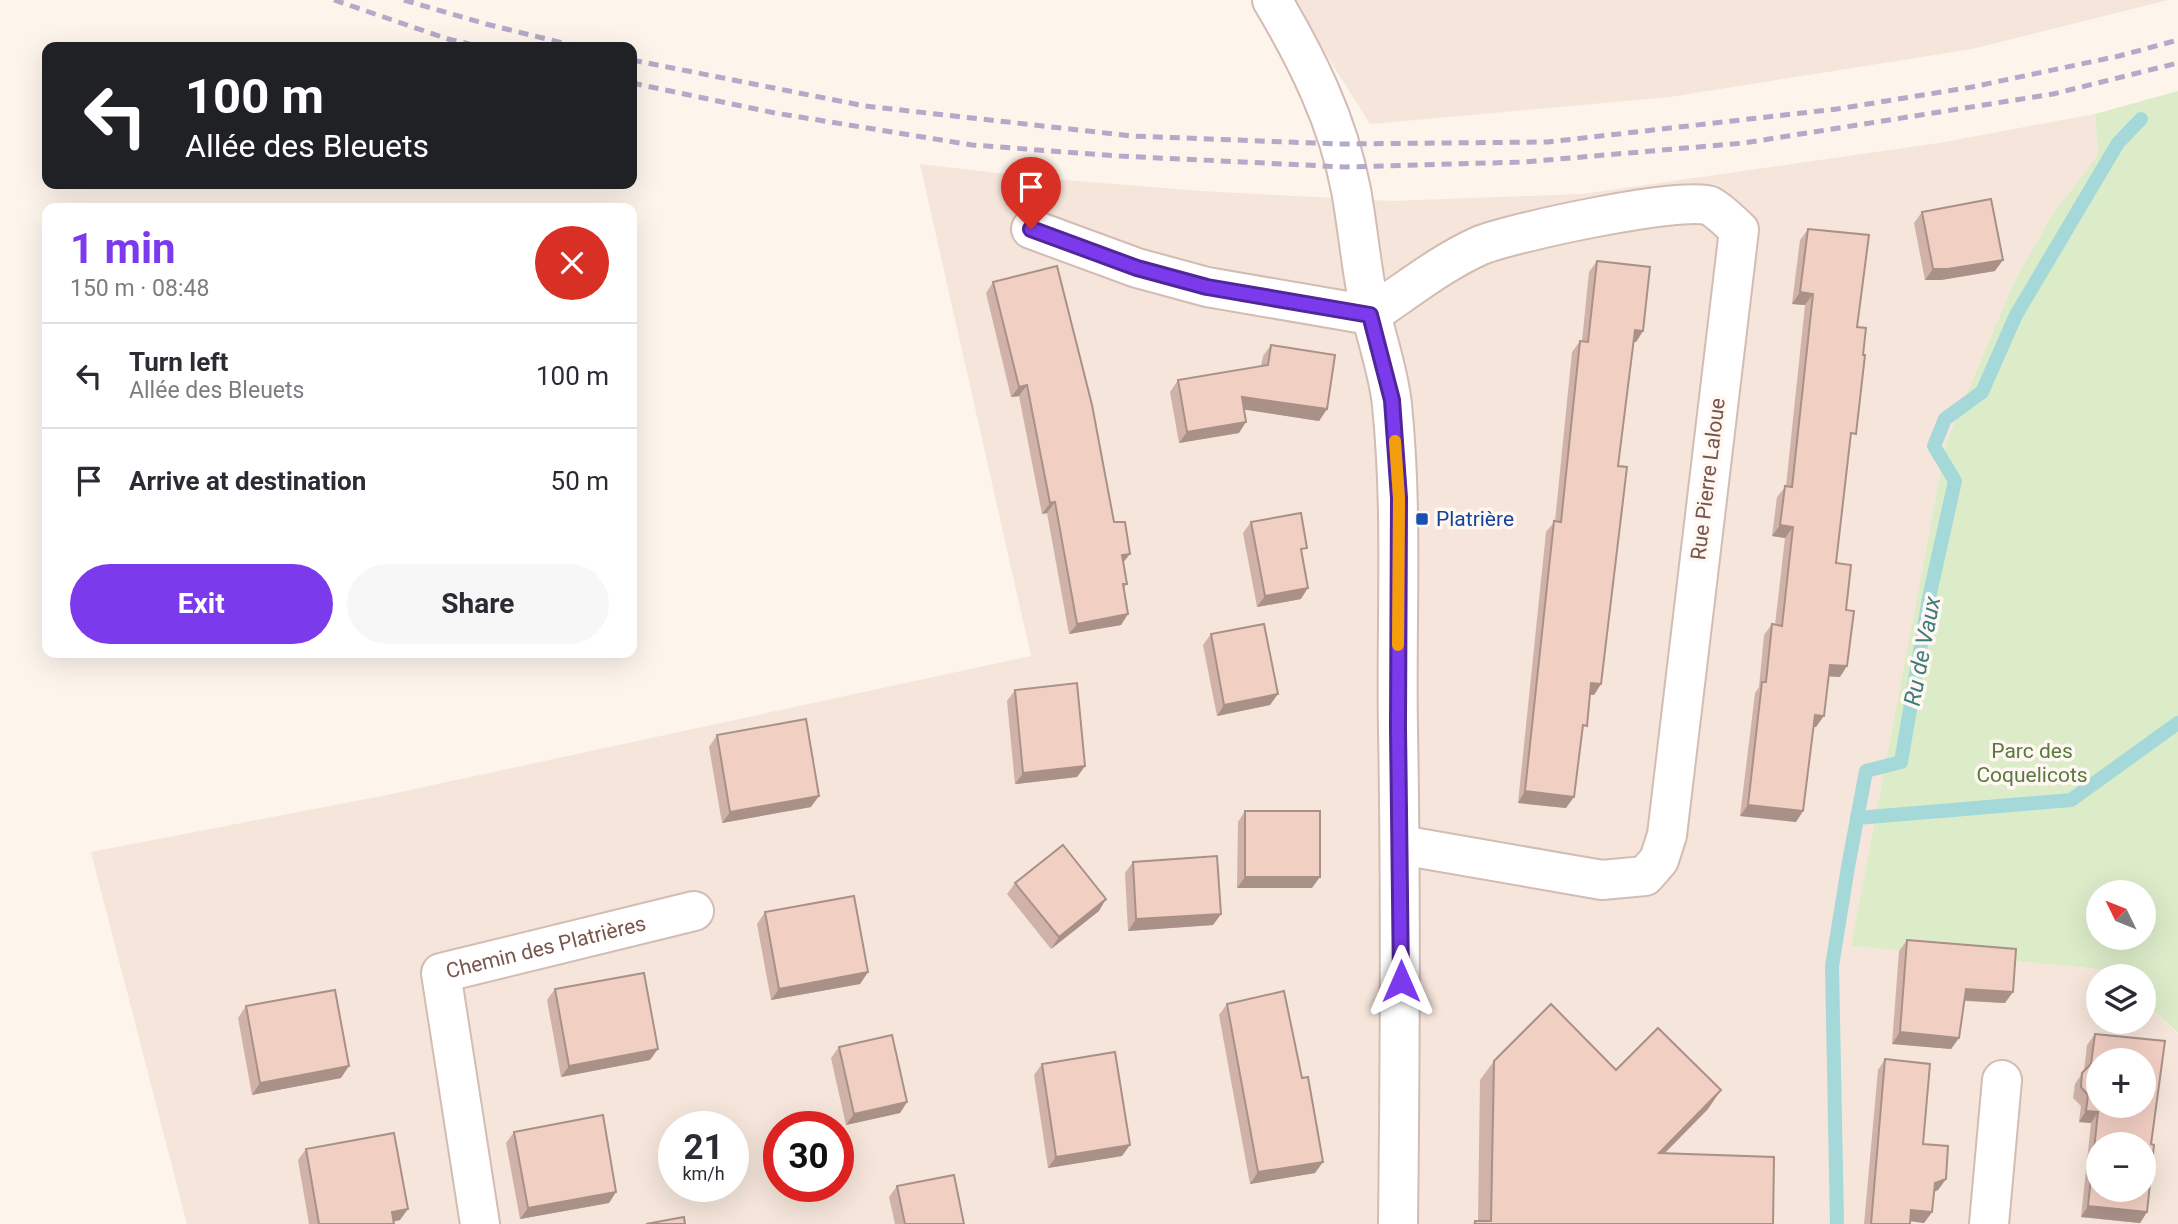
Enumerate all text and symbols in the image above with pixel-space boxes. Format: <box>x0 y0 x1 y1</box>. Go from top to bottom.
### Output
text: 100 m <box>185 68 324 125</box>
icon: left <box>70 70 161 161</box>
text: Allée des Bleuets <box>185 127 429 165</box>
pin <box>1001 157 1061 229</box>
icon: arrive <box>1012 168 1050 206</box>
text: 1 min <box>70 224 176 273</box>
button: close <box>535 226 609 300</box>
text: 150 m · 08:48 <box>70 275 209 302</box>
text: Turn left <box>129 347 228 377</box>
icon: left <box>70 357 108 395</box>
text: 100 m <box>536 361 609 391</box>
text: Allée des Bleuets <box>129 377 304 404</box>
street label: Rue Pierre Laloue <box>1686 397 1730 561</box>
icon: arrive <box>70 462 108 500</box>
text: Arrive at destination <box>129 466 366 496</box>
text: 50 m <box>551 466 609 496</box>
place label: Platrière <box>1436 507 1514 531</box>
marker: Platrière <box>1414 511 1430 527</box>
button: Exit <box>70 564 333 644</box>
button: Share <box>347 564 609 644</box>
water label: Ru de Vaux <box>1899 593 1947 708</box>
park label: Parc des Coquelicots <box>1976 739 2088 787</box>
north arrow <box>2086 880 2156 950</box>
map controls <box>2086 880 2156 1202</box>
street label: Chemin des Platrières <box>444 911 648 983</box>
position arrow <box>1364 944 1438 1018</box>
button: layers <box>2086 964 2156 1034</box>
button: + <box>2086 1048 2156 1118</box>
speed limit sign: 30 <box>763 1111 854 1202</box>
text: 21 <box>683 1127 724 1168</box>
button: − <box>2086 1132 2156 1202</box>
text: km/h <box>682 1163 725 1184</box>

